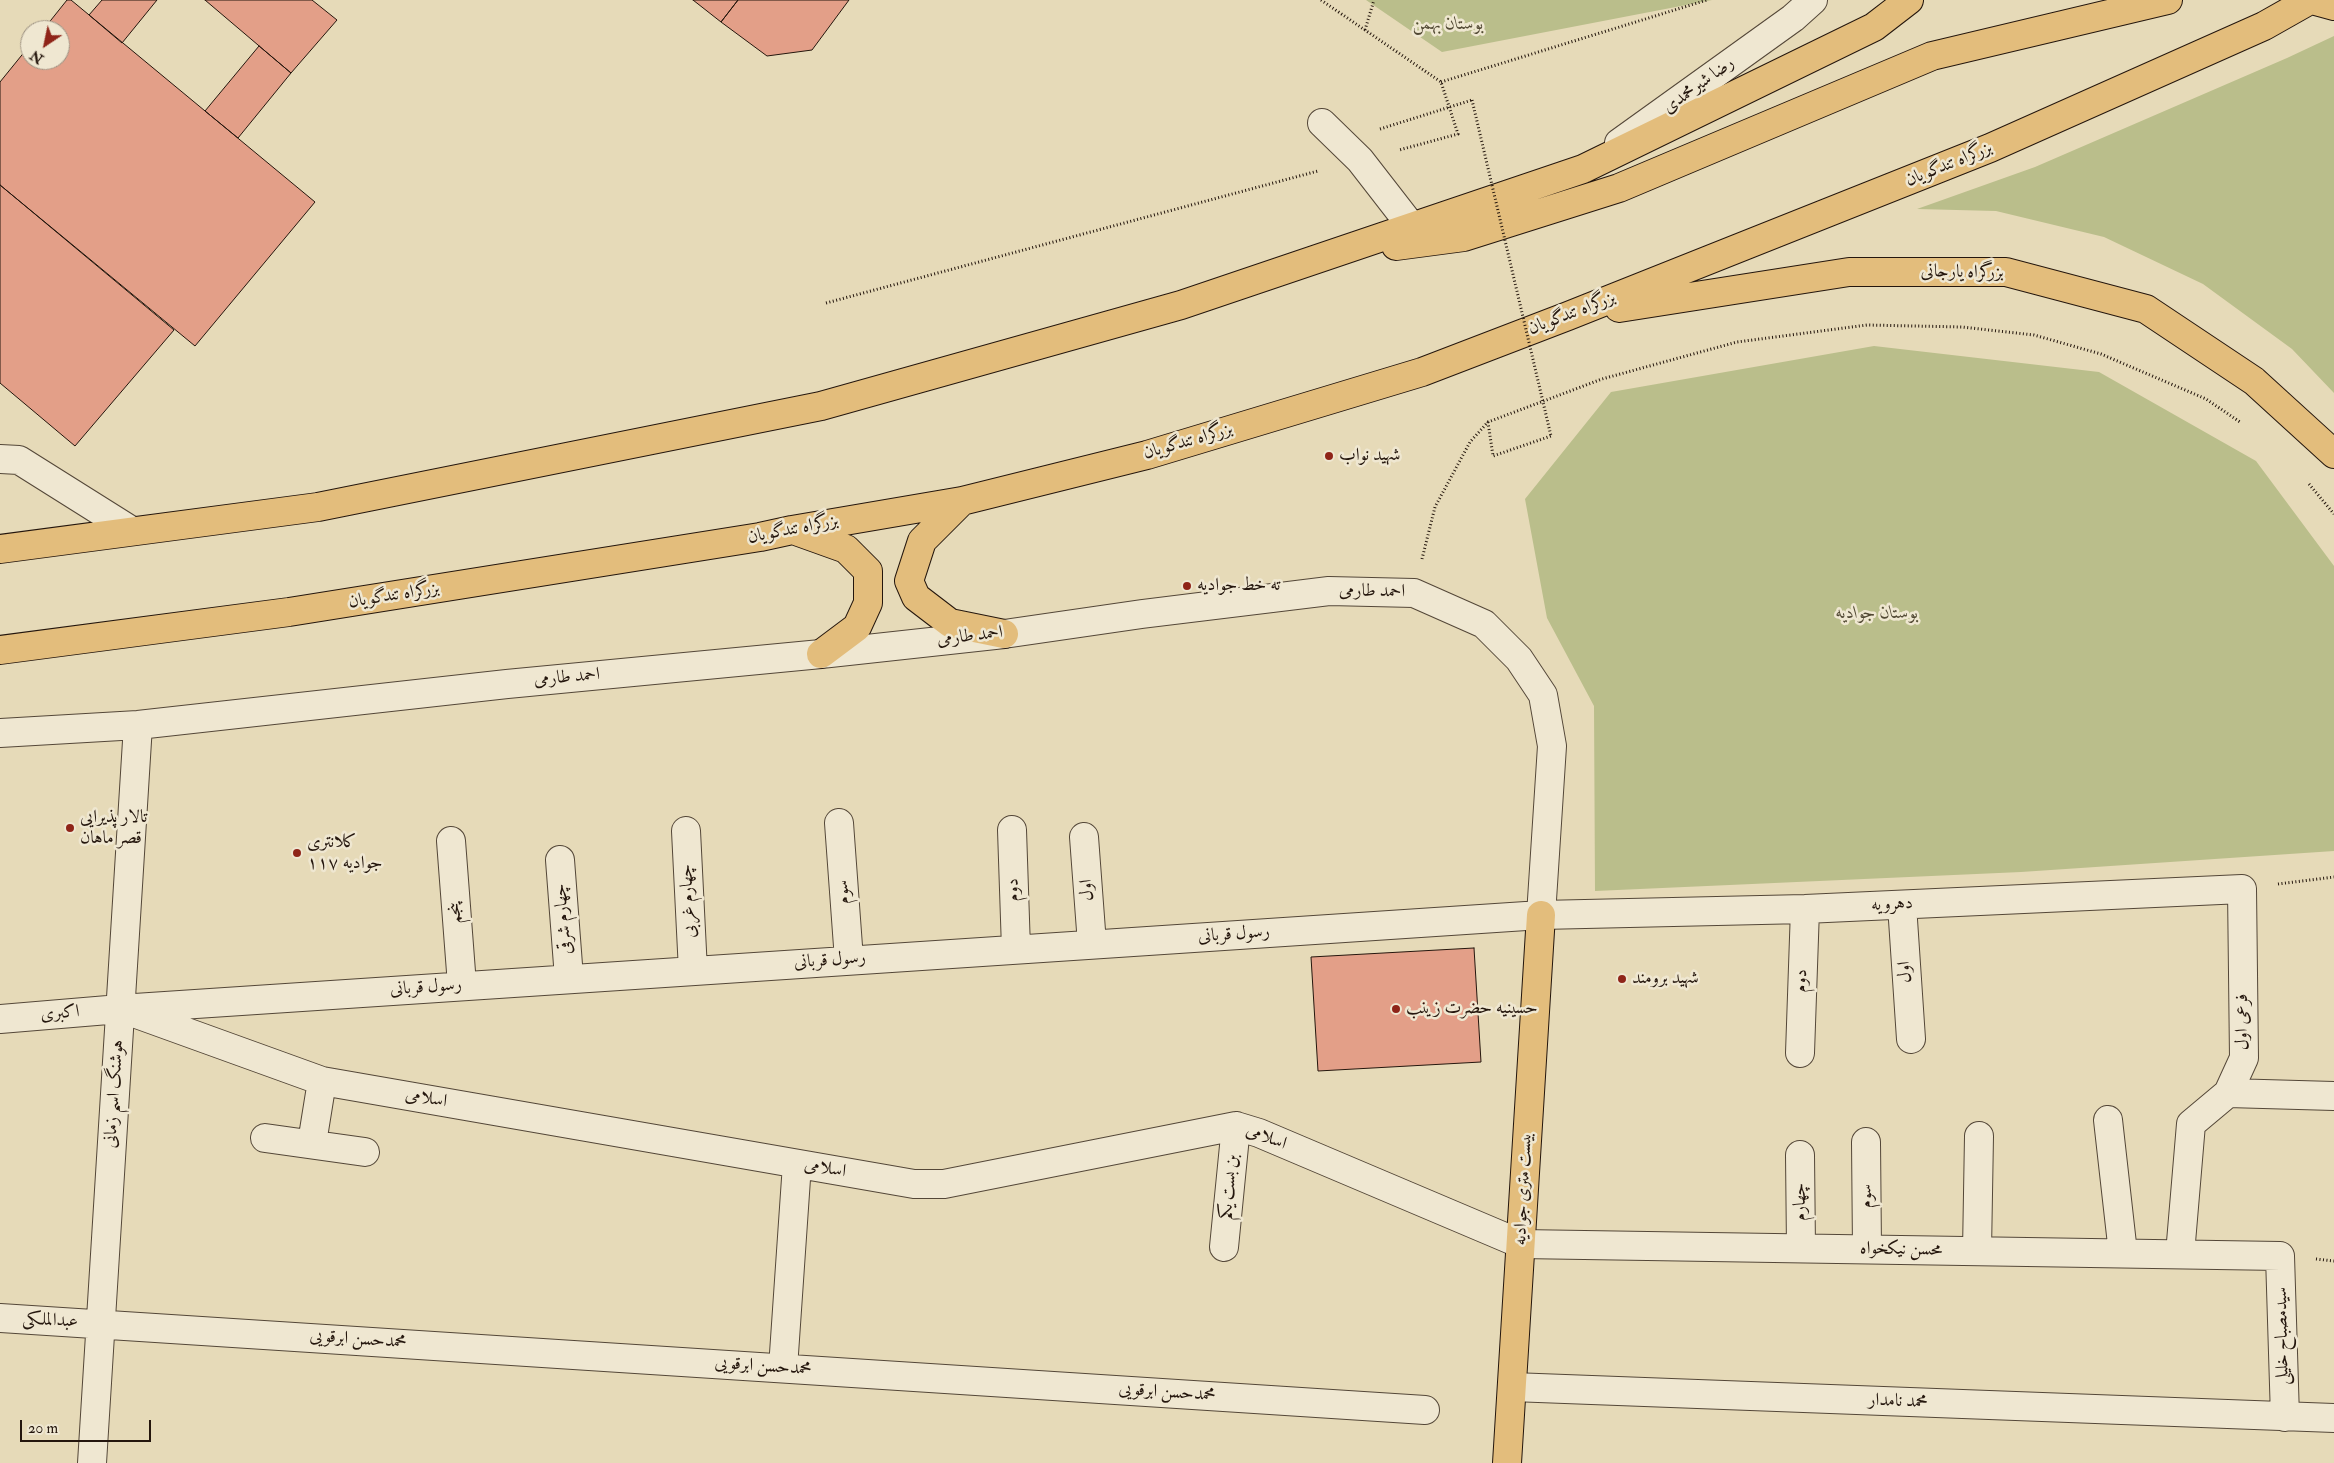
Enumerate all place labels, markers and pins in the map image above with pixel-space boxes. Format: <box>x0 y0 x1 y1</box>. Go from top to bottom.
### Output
place label: شهید نواب <box>1339 445 1400 467</box>
marker: شهید نواب <box>1323 450 1335 462</box>
place label: ته خط جوادیه <box>1197 575 1280 597</box>
marker: ته خط جوادیه <box>1181 580 1193 592</box>
place label: تالار پذیرایی قصر ماهان <box>80 807 147 850</box>
marker: تالار پذیرایی قصر ماهان <box>64 822 76 834</box>
place label: کلانتری ۱۱۷ جوادیه <box>307 832 383 874</box>
marker: کلانتری ۱۱۷ جوادیه <box>291 847 303 859</box>
place label: شهید برومند <box>1632 968 1699 990</box>
marker: شهید برومند <box>1616 973 1628 985</box>
place label: حسینیه حضرت زینب <box>1406 998 1538 1020</box>
marker: حسینیه حضرت زینب <box>1390 1003 1402 1015</box>

